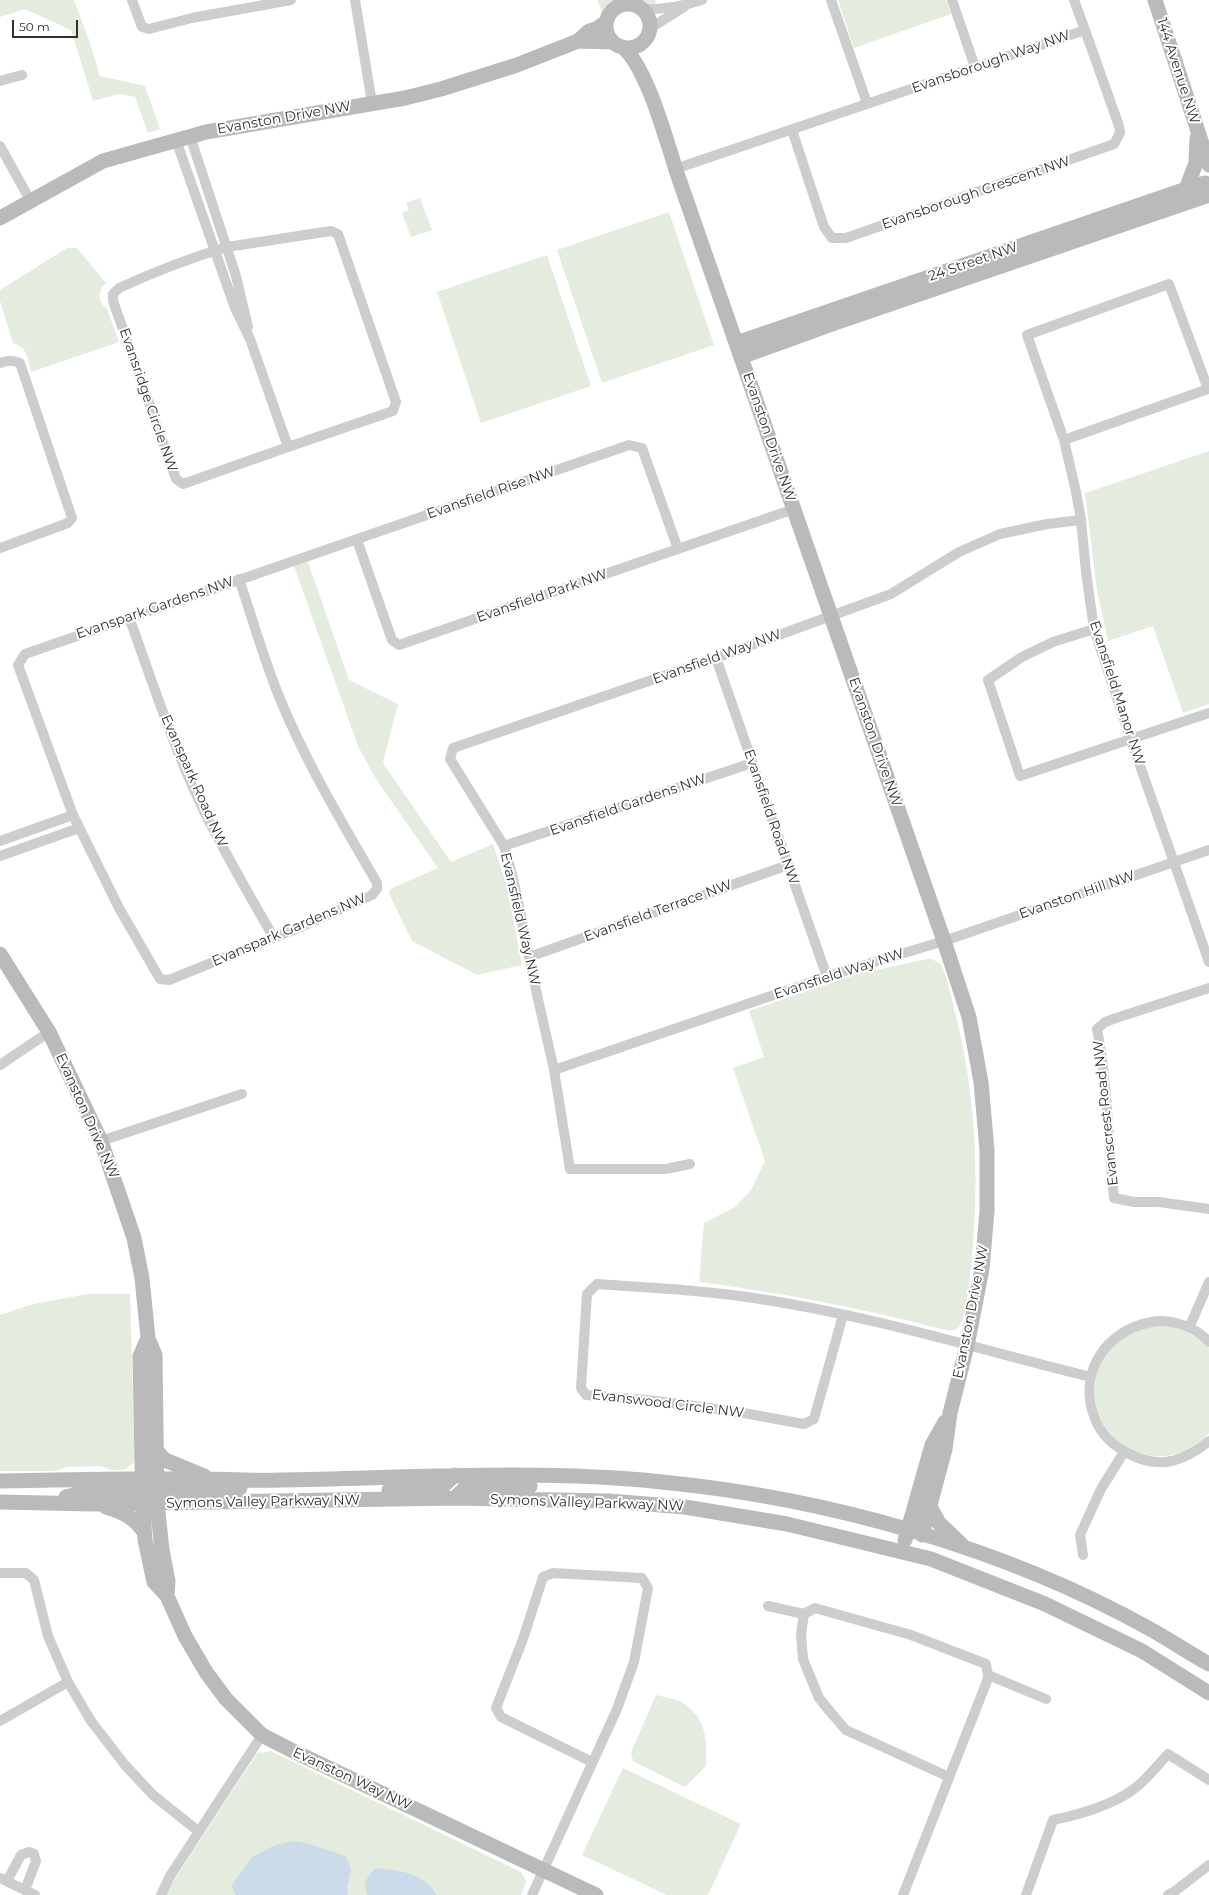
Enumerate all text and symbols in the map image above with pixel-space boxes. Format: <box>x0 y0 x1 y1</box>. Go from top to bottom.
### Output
scale bar <box>14 12 80 38</box>
street label: 144 Avenue NW <box>1153 16 1203 126</box>
text: 50 m <box>19 19 50 34</box>
street label: Evansborough Way NW <box>910 27 1072 97</box>
street label: Evanston Drive NW <box>216 98 352 138</box>
street label: Evansborough Crescent NW <box>880 153 1072 233</box>
street label: 24 Street NW <box>926 239 1020 285</box>
street label: Evansridge Circle NW <box>115 326 181 474</box>
street label: Evanston Drive NW <box>739 370 799 504</box>
street label: Evansfield Rise NW <box>425 463 557 523</box>
street label: Evansfield Park NW <box>474 566 610 626</box>
street label: Evanspark Gardens NW <box>74 573 236 643</box>
street label: Evansfield Manor NW <box>1086 619 1148 767</box>
street label: Evansfield Way NW <box>650 626 784 688</box>
street label: Evanston Drive NW <box>845 675 905 809</box>
street label: Evanspark Road NW <box>157 712 231 850</box>
street label: Evansfield Road NW <box>740 747 802 887</box>
street label: Evansfield Gardens NW <box>548 770 708 840</box>
street label: Evansfield Way NW <box>497 851 543 987</box>
street label: Evanston Hill NW <box>1017 867 1137 923</box>
street label: Evansfield Terrace NW <box>582 876 734 946</box>
street label: Evanspark Gardens NW <box>210 890 368 970</box>
street label: Evansfield Way NW <box>772 945 906 1003</box>
street label: Evanscrest Road NW <box>1090 1040 1122 1186</box>
street label: Evanston Drive NW <box>52 1051 122 1181</box>
street label: Evanston Drive NW <box>950 1244 992 1380</box>
street label: Evanswood Circle NW <box>591 1386 745 1422</box>
street label: Symons Valley Parkway NW <box>490 1491 684 1515</box>
street label: Symons Valley Parkway NW <box>166 1492 360 1512</box>
street label: Evanston Way NW <box>290 1744 414 1814</box>

